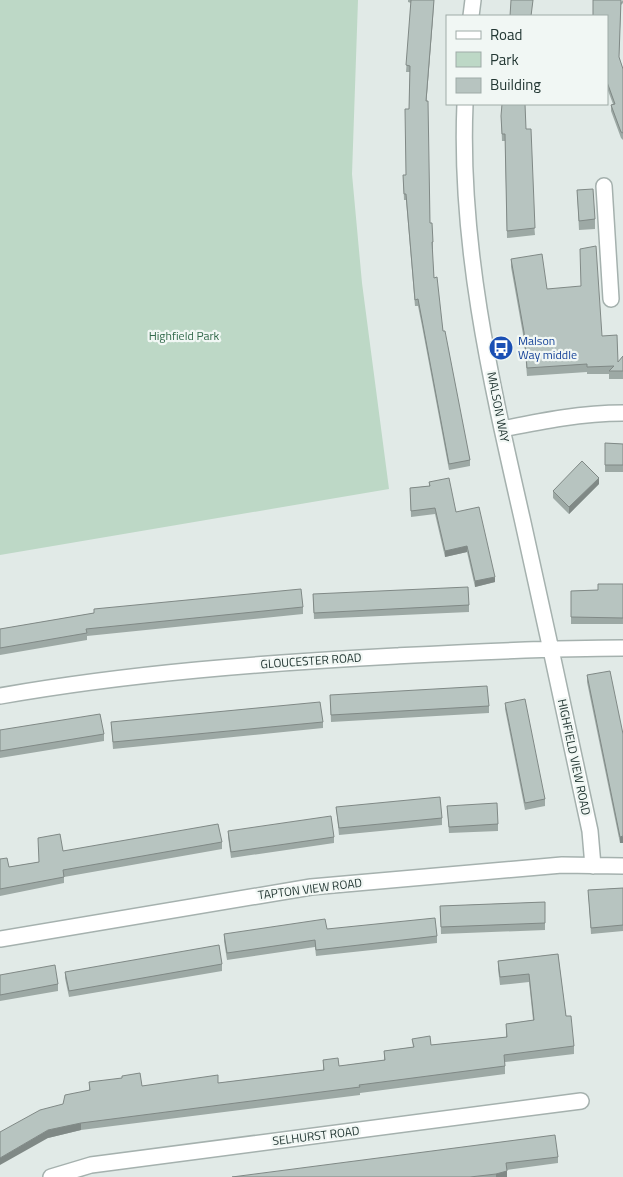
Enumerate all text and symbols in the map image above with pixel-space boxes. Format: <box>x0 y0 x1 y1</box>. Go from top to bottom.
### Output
legend <box>446 15 608 105</box>
text: Road <box>490 23 522 46</box>
text: Park <box>490 48 519 71</box>
text: Building <box>490 73 541 96</box>
park label: Highfield Park <box>149 326 220 345</box>
place label: Malson Way middle <box>518 331 577 364</box>
bus stop icon: Malson Way middle <box>488 335 514 361</box>
street label: MALSON WAY <box>482 370 515 444</box>
street label: GLOUCESTER ROAD <box>260 647 362 674</box>
street label: HIGHFIELD VIEW ROAD <box>553 697 596 817</box>
street label: TAPTON VIEW ROAD <box>257 873 363 904</box>
street label: SELHURST ROAD <box>271 1121 361 1150</box>

